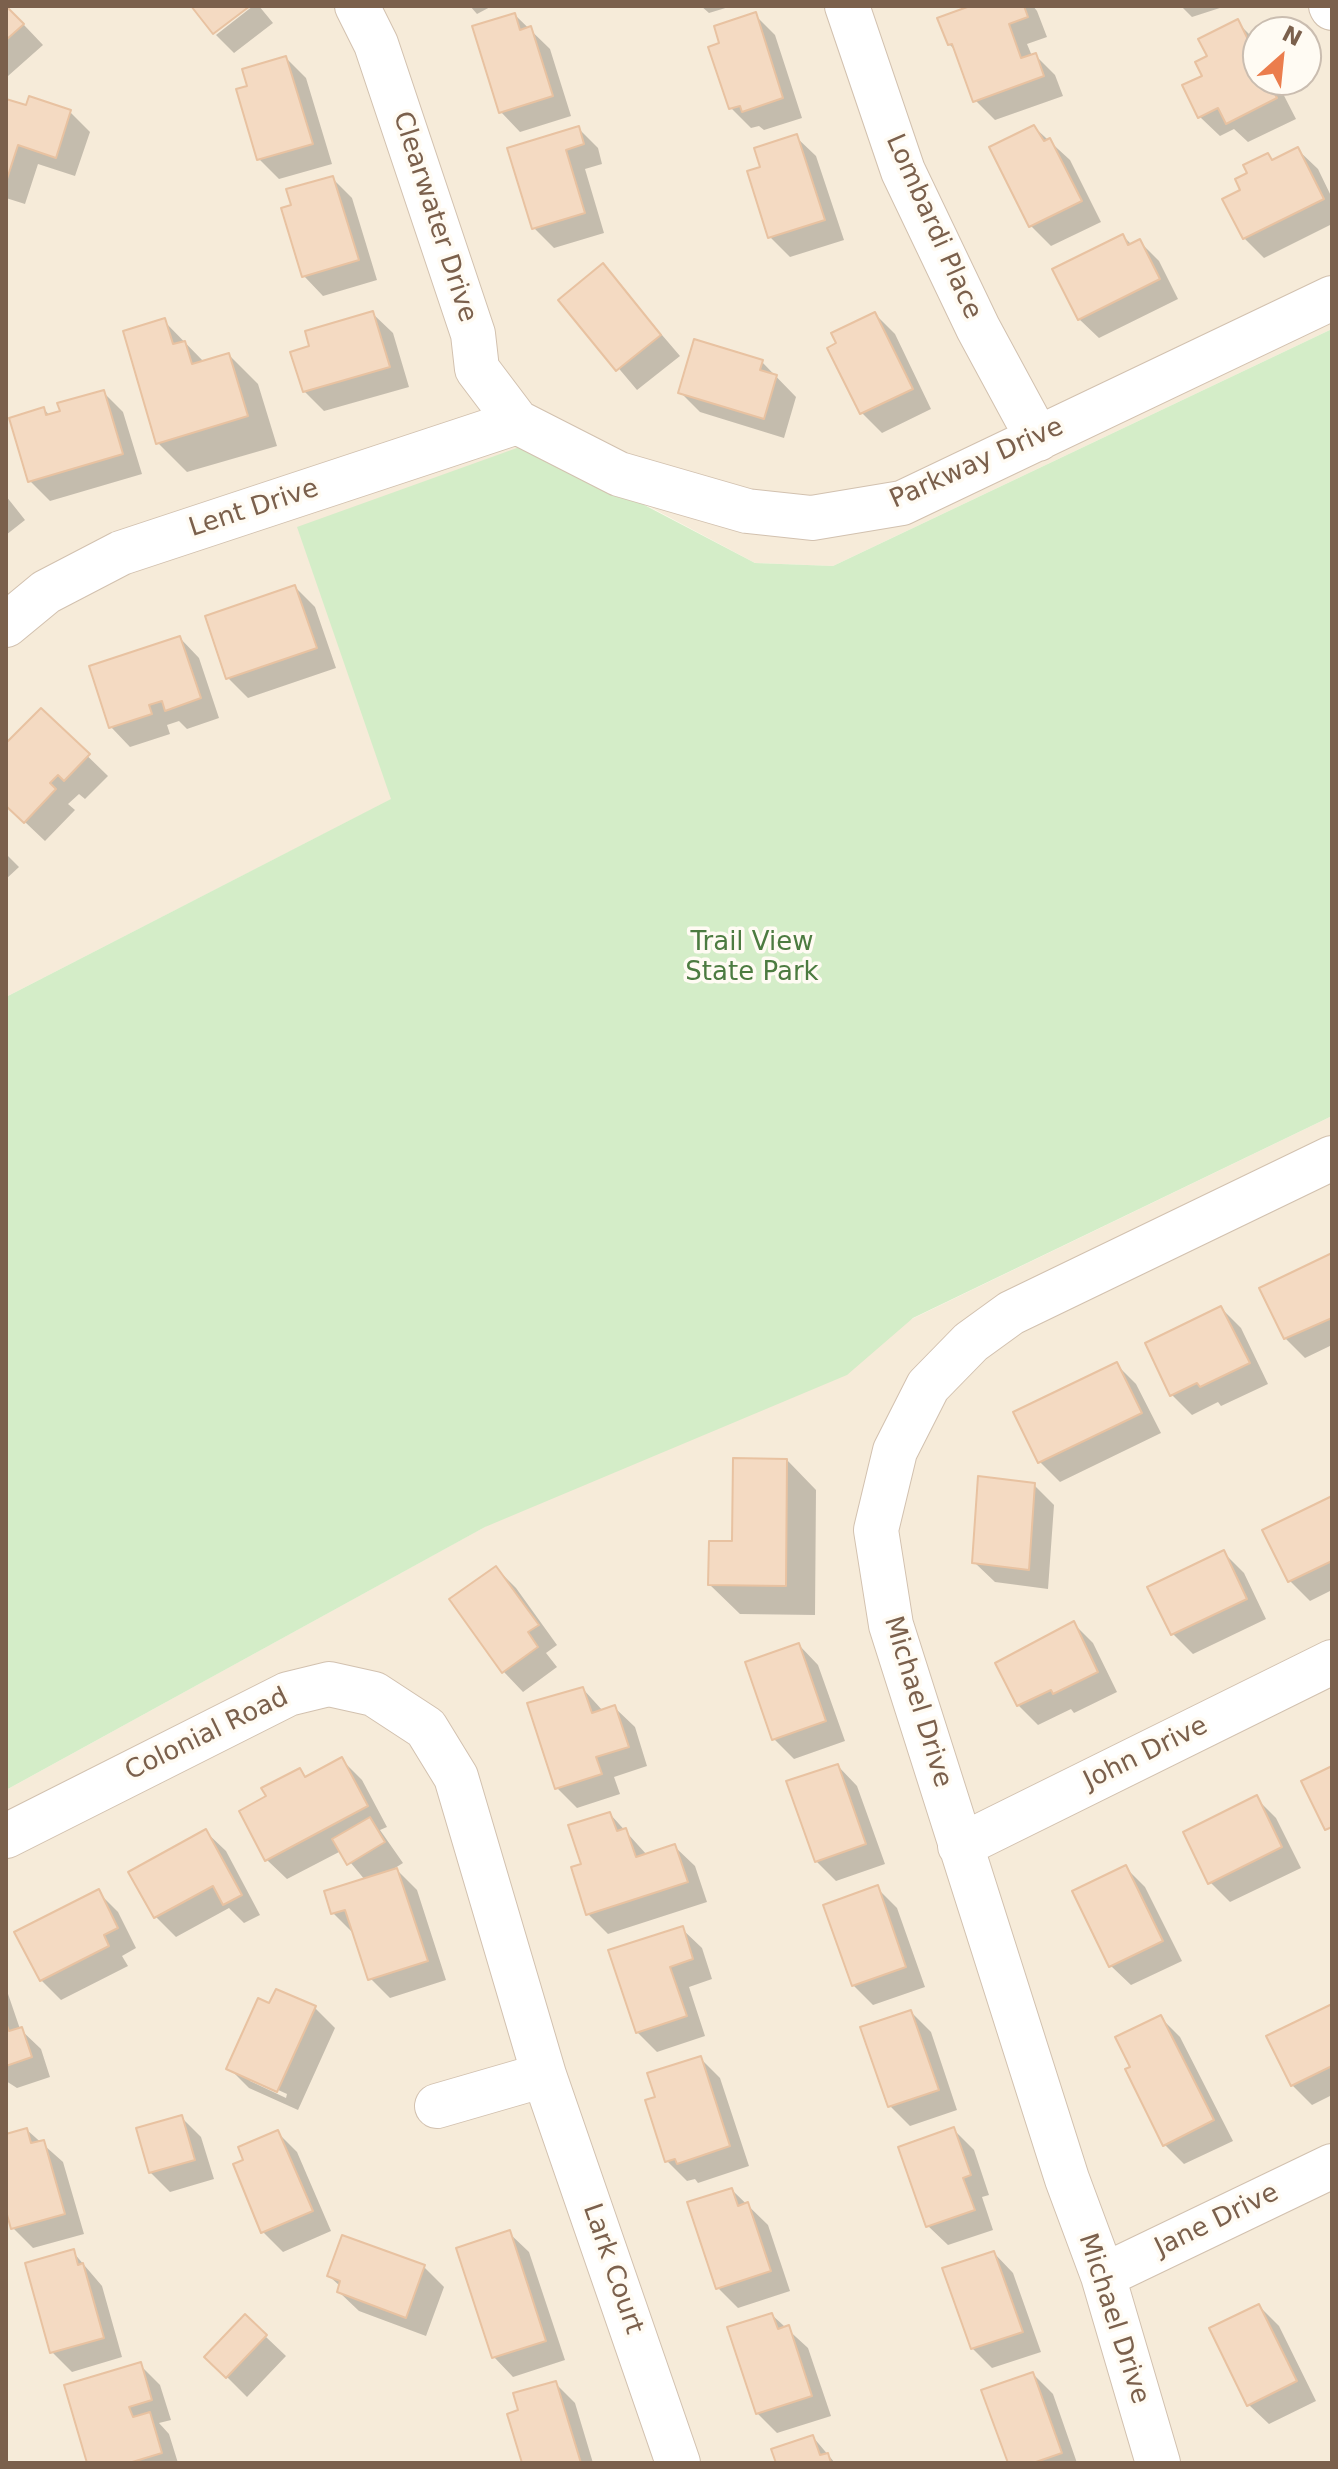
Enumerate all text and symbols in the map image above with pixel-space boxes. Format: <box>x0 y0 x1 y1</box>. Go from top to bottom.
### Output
north arrow <box>1242 16 1322 96</box>
text: N <box>1278 21 1306 51</box>
street label: Clearwater Drive <box>385 108 483 326</box>
street label: Lombardi Place <box>878 130 988 324</box>
street label: Parkway Drive <box>886 412 1068 516</box>
street label: Lent Drive <box>185 473 323 545</box>
park label: Trail View State Park <box>685 927 819 988</box>
street label: Michael Drive <box>876 1613 958 1791</box>
street label: Colonial Road <box>120 1682 294 1788</box>
street label: John Drive <box>1079 1711 1213 1797</box>
street label: Jane Drive <box>1150 2178 1284 2264</box>
street label: Lark Court <box>575 2200 649 2338</box>
street label: Michael Drive <box>1071 2230 1155 2408</box>

